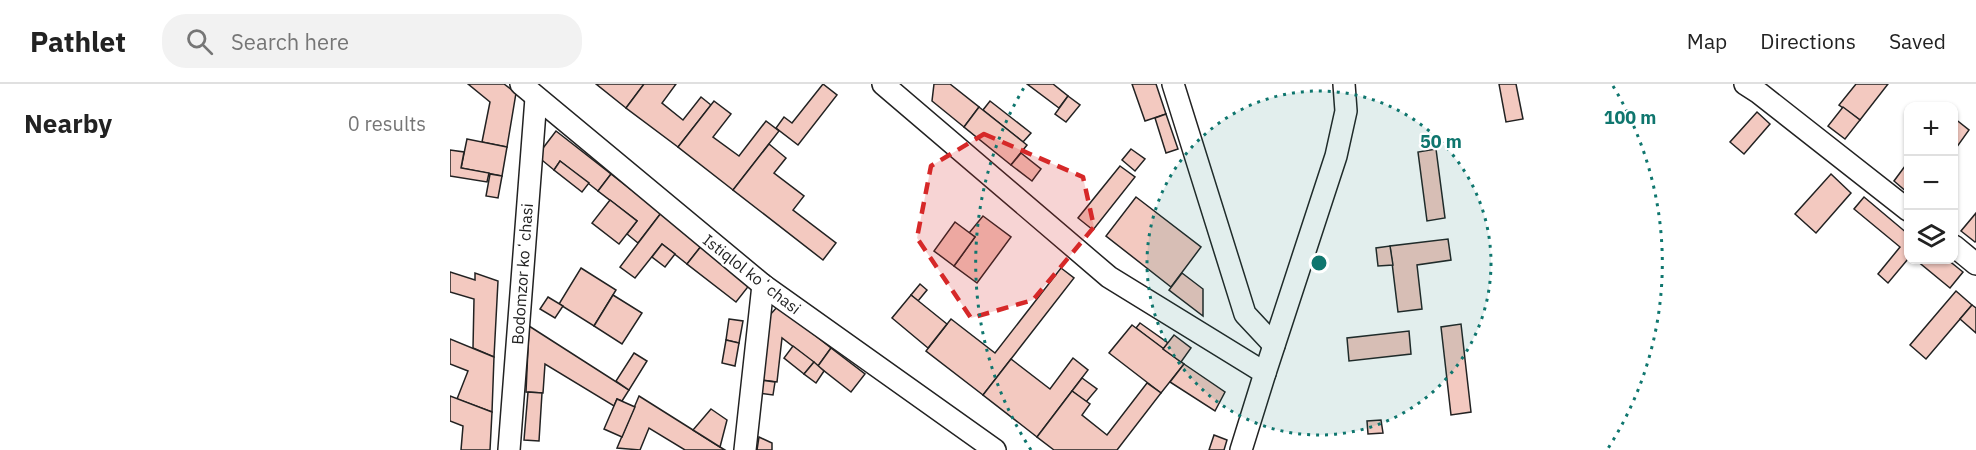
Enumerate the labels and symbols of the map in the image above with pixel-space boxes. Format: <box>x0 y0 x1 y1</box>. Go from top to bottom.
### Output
text: 100 m <box>1604 106 1656 129</box>
text: 50 m <box>1420 130 1462 153</box>
street label: Bodomzor koʻchasi <box>507 203 537 345</box>
street label: Istiqlol koʻchasi <box>699 230 805 318</box>
centre of rings <box>1309 253 1329 273</box>

